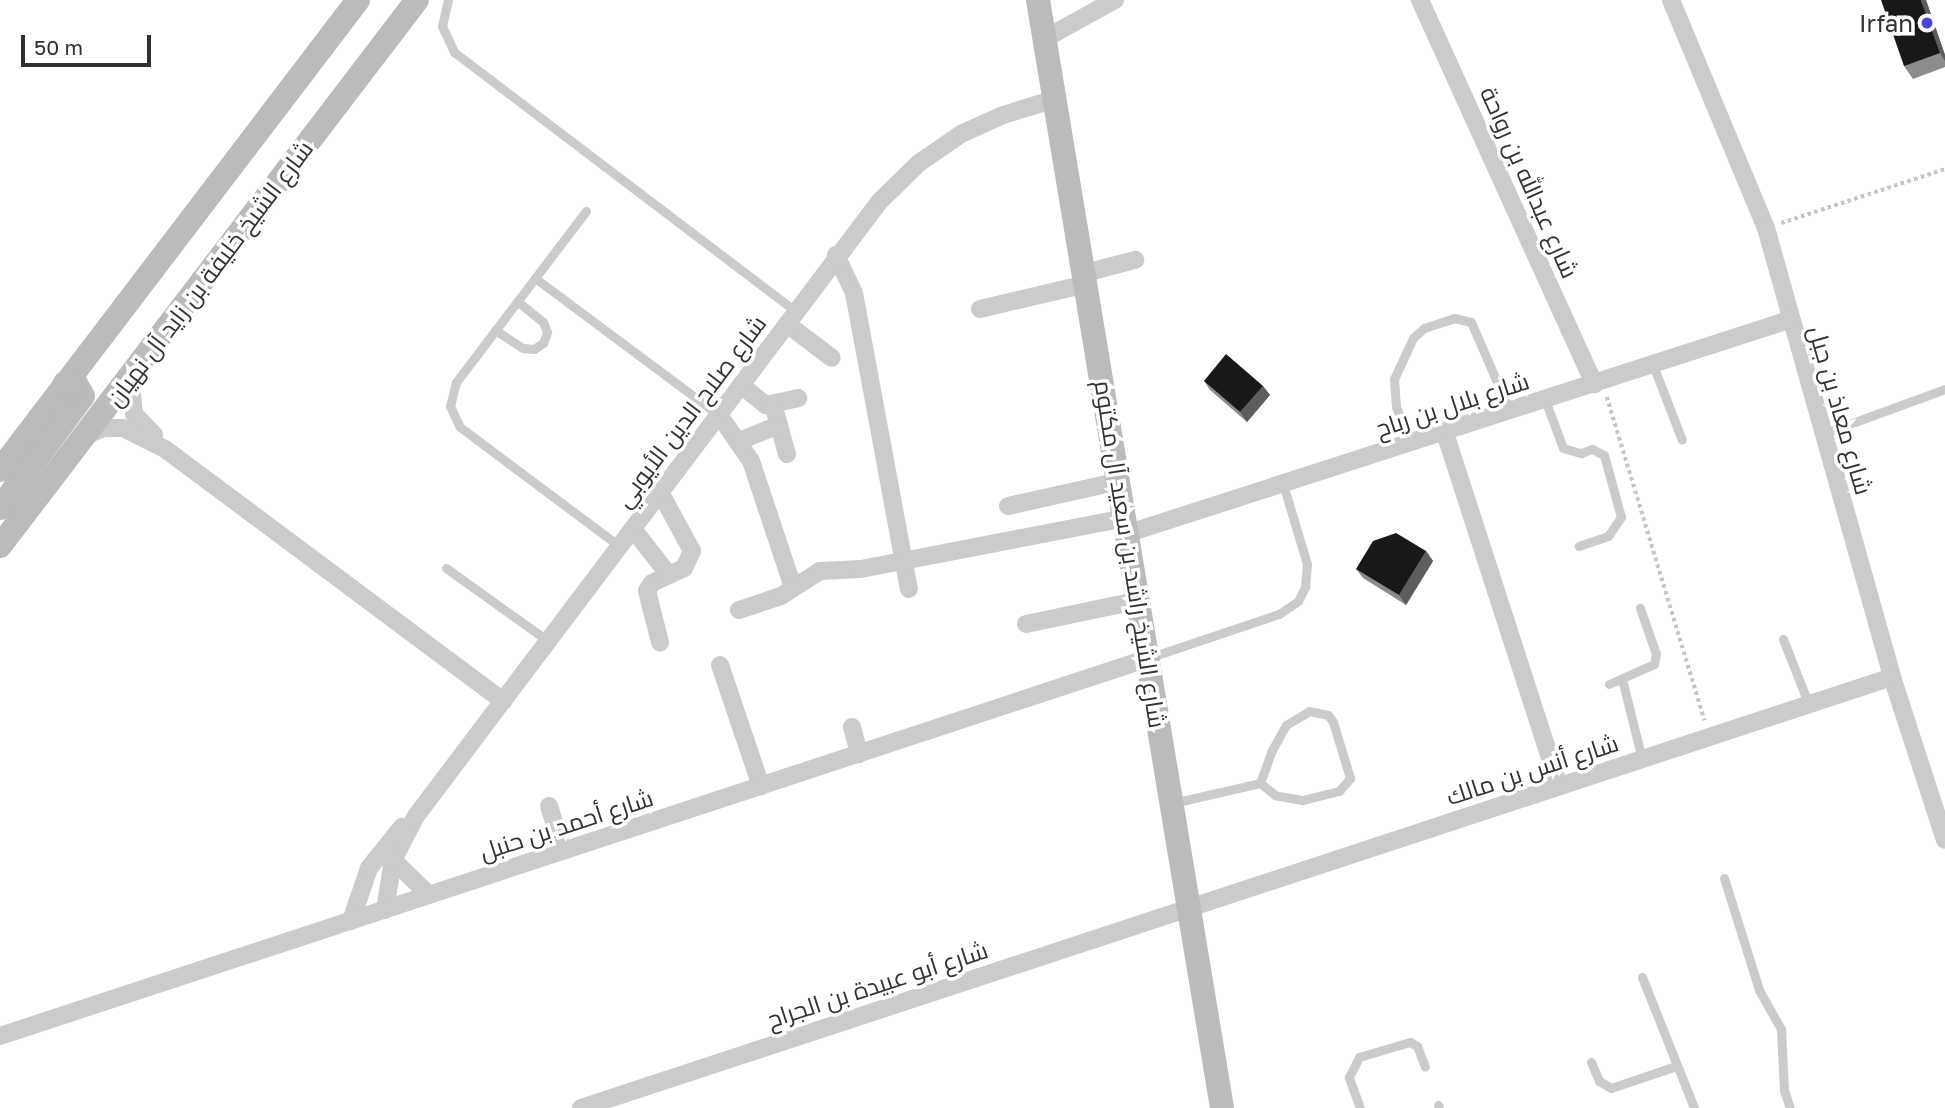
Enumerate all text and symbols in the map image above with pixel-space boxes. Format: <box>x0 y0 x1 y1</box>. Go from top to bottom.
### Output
place label: Irfan <box>1859 9 1913 37</box>
marker: Irfan <box>1919 15 1935 31</box>
scale bar <box>24 21 154 65</box>
text: 50 m <box>34 34 83 60</box>
street label: شارع عبدالله بن رواحة <box>1475 82 1585 282</box>
street label: شارع الشيخ خليفة بن زايد آل نهيان <box>100 134 318 412</box>
street label: شارع صلاح الدين الأيوبي <box>608 309 772 513</box>
street label: شارع معاذ بن جبل <box>1803 322 1879 498</box>
street label: شارع بلال بن رباح <box>1372 366 1532 442</box>
street label: شارع الشيخ راشد بن سعيد آل مكتوم <box>1089 378 1173 730</box>
street label: شارع أنس بن مالك <box>1442 728 1622 810</box>
street label: شارع أحمد بن حنبل <box>476 782 656 866</box>
street label: شارع أبو عبيدة بن الجراح <box>763 935 991 1033</box>

